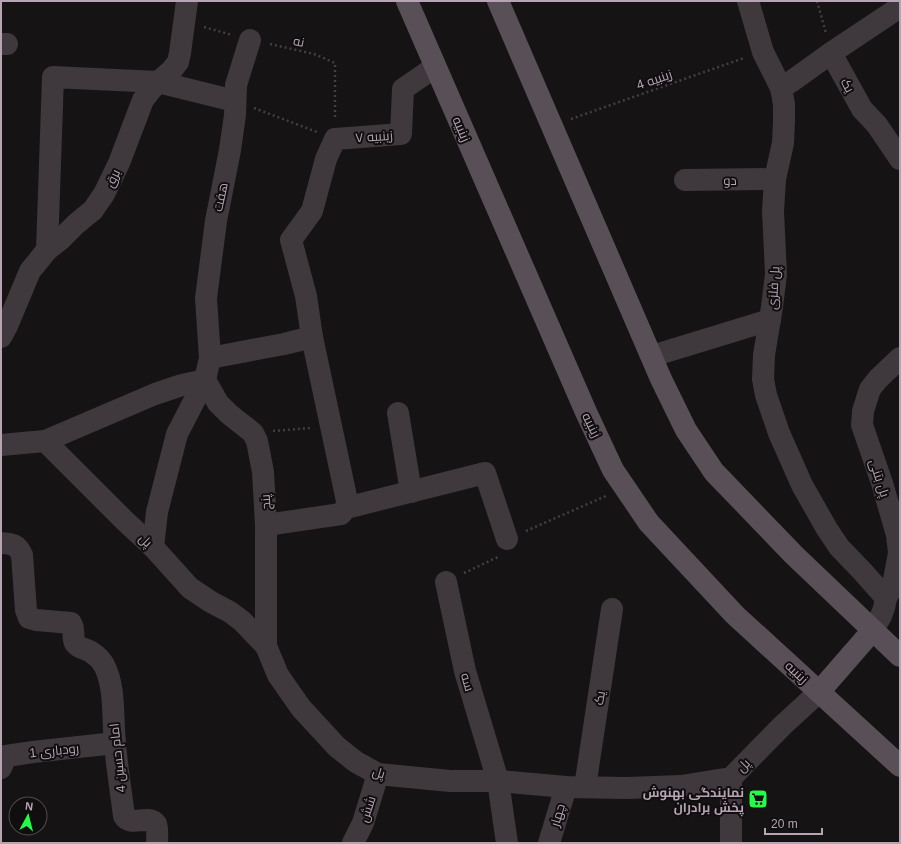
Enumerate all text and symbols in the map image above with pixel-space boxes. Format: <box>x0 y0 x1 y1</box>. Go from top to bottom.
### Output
street label: نه <box>292 33 306 50</box>
street label: زینبیه 4 <box>634 66 674 93</box>
street label: یک <box>838 75 858 95</box>
street label: زینبیه <box>450 114 473 144</box>
street label: زینبیه ۷ <box>355 128 393 145</box>
street label: برق <box>102 167 123 190</box>
street label: دو <box>723 173 737 188</box>
street label: هفت <box>210 181 231 213</box>
street label: پل فلزی <box>764 265 785 310</box>
street label: زینبیه <box>579 410 604 440</box>
street label: پل بتنی <box>864 457 893 500</box>
street label: پنج <box>258 493 275 510</box>
street label: پل <box>135 531 156 552</box>
street label: زینبیه <box>782 658 811 687</box>
street label: سه <box>458 671 477 693</box>
street label: یک <box>591 689 608 706</box>
street label: امام حسین 4 <box>106 722 131 793</box>
street label: رودباری 1 <box>28 740 80 761</box>
street label: پل <box>734 755 755 777</box>
street label: پل <box>370 763 388 784</box>
place label: نمایندگی بهنوش پخش برادران <box>643 785 744 817</box>
supermarket icon: نمایندگی بهنوش پخش برادران <box>747 788 769 810</box>
street label: شش <box>356 794 379 824</box>
north arrow <box>8 796 48 836</box>
text: N <box>25 800 34 813</box>
street label: چهار <box>547 802 570 830</box>
scale bar <box>765 810 822 836</box>
text: 20 m <box>771 817 798 831</box>

